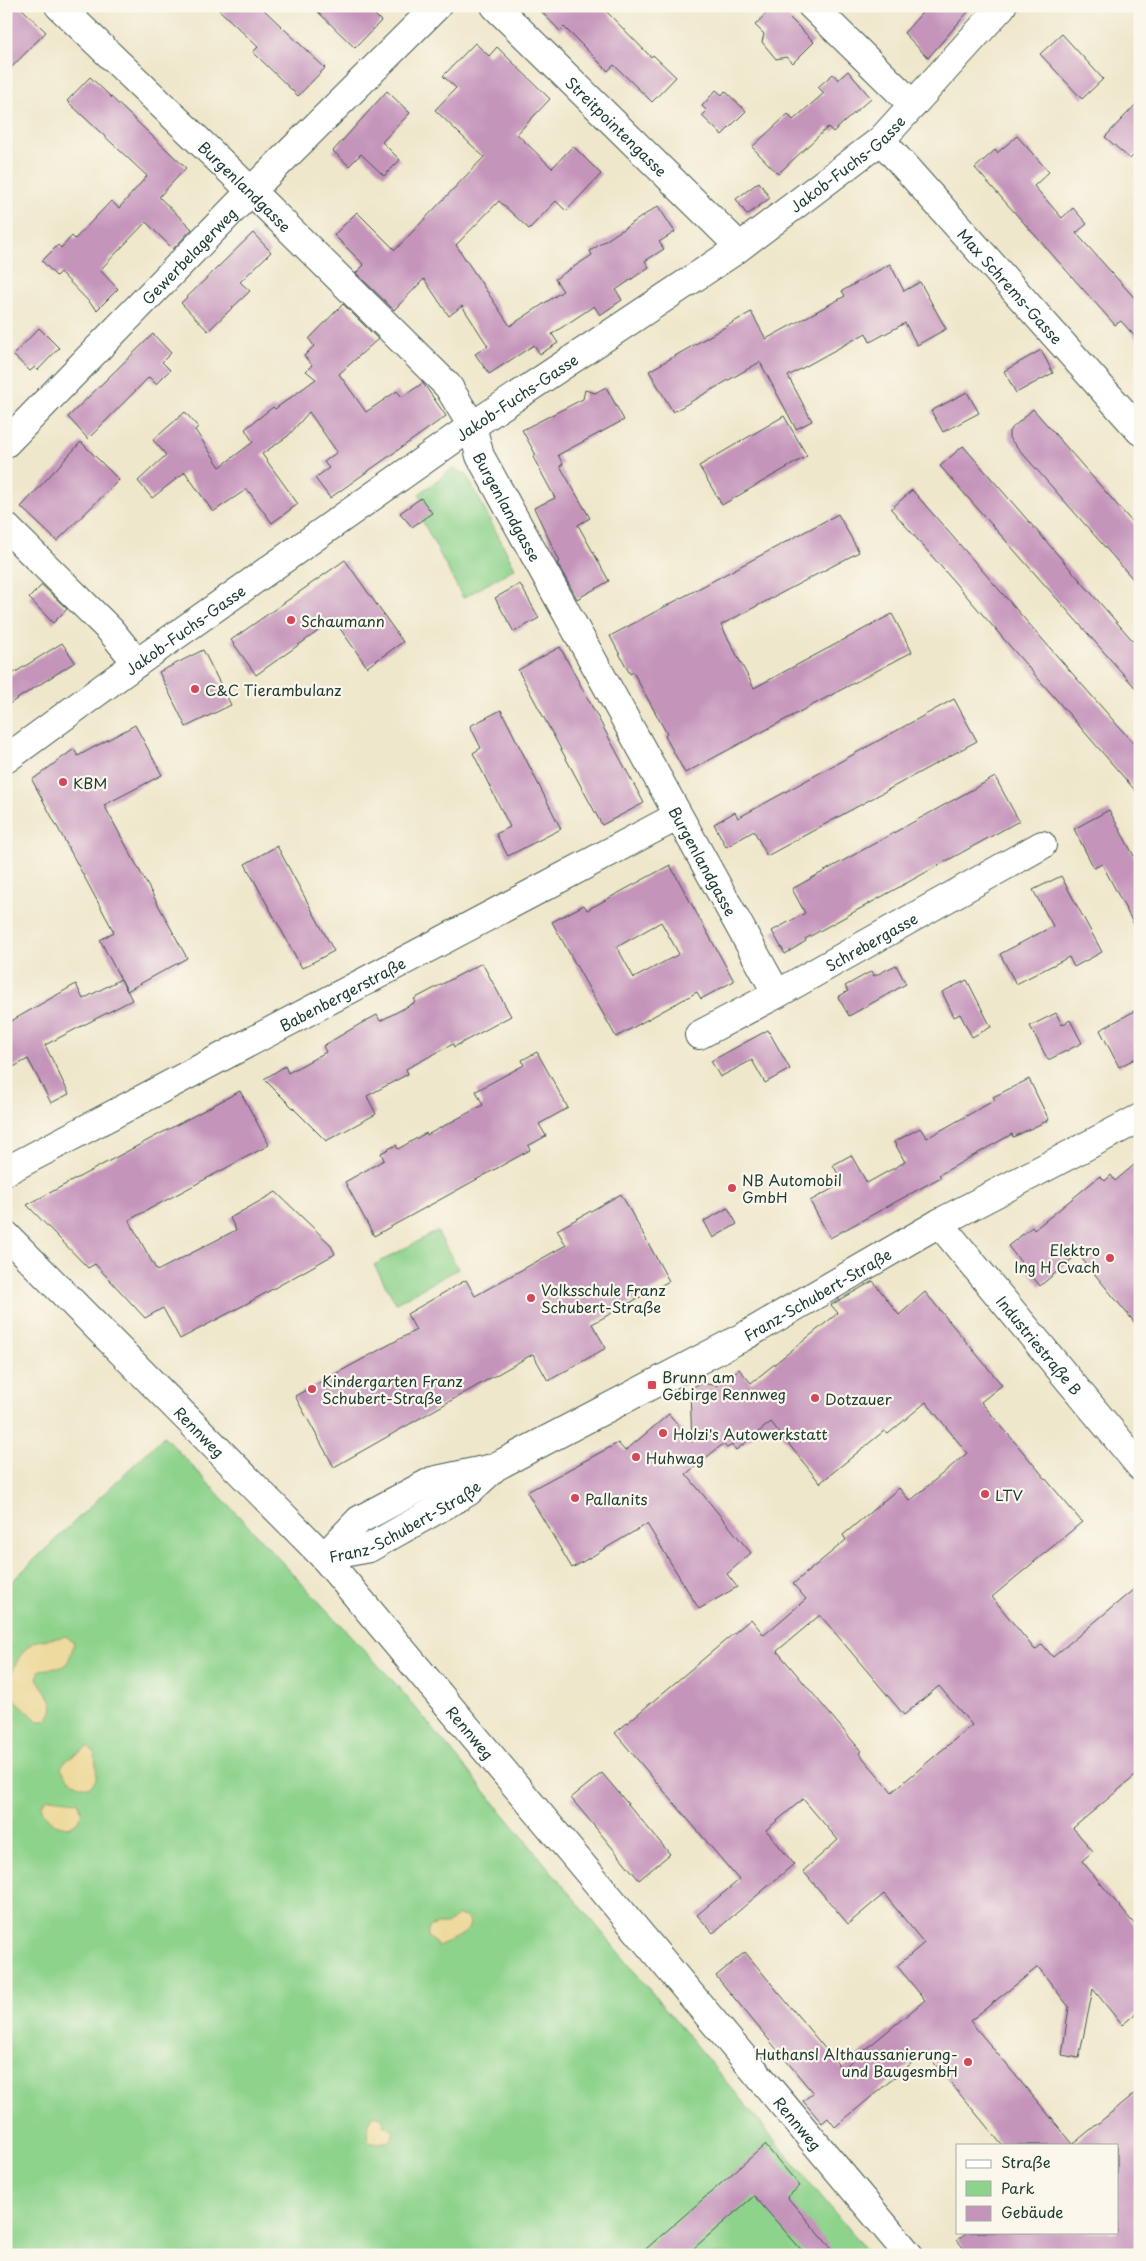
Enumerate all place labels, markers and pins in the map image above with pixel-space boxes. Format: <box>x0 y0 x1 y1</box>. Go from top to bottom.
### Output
place label: Schaumann <box>301 609 385 632</box>
marker: Schaumann <box>285 614 297 626</box>
place label: C&C Tierambulanz <box>205 678 341 701</box>
marker: C&C Tierambulanz <box>189 683 201 695</box>
place label: KBM <box>73 771 107 794</box>
marker: KBM <box>57 776 69 788</box>
place label: NB Automobil GmbH <box>742 1168 842 1208</box>
marker: NB Automobil GmbH <box>726 1182 738 1194</box>
place label: Elektro Ing H Cvach <box>1014 1238 1100 1278</box>
marker: Elektro Ing H Cvach <box>1104 1252 1116 1264</box>
place label: Volksschule Franz Schubert-Straße <box>541 1278 666 1318</box>
marker: Volksschule Franz Schubert-Straße <box>525 1292 537 1304</box>
place label: Brunn am Gebirge Rennweg <box>662 1365 786 1405</box>
place label: Kindergarten Franz Schubert-Straße <box>322 1369 463 1409</box>
marker: Brunn am Gebirge Rennweg <box>646 1379 658 1391</box>
marker: Kindergarten Franz Schubert-Straße <box>306 1383 318 1395</box>
place label: Dotzauer <box>825 1387 892 1410</box>
marker: Dotzauer <box>809 1392 821 1404</box>
place label: Holzi's Autowerkstatt <box>673 1422 828 1445</box>
marker: Holzi's Autowerkstatt <box>657 1427 669 1439</box>
place label: Huhwag <box>646 1446 704 1469</box>
marker: Huhwag <box>630 1451 642 1463</box>
place label: LTV <box>995 1483 1023 1506</box>
place label: Pallanits <box>585 1487 648 1510</box>
marker: LTV <box>979 1488 991 1500</box>
marker: Pallanits <box>569 1492 581 1504</box>
place label: Huthansl Althaussanierung- und BaugesmbH <box>755 2042 958 2082</box>
marker: Huthansl Althaussanierung- und BaugesmbH <box>962 2056 974 2068</box>

